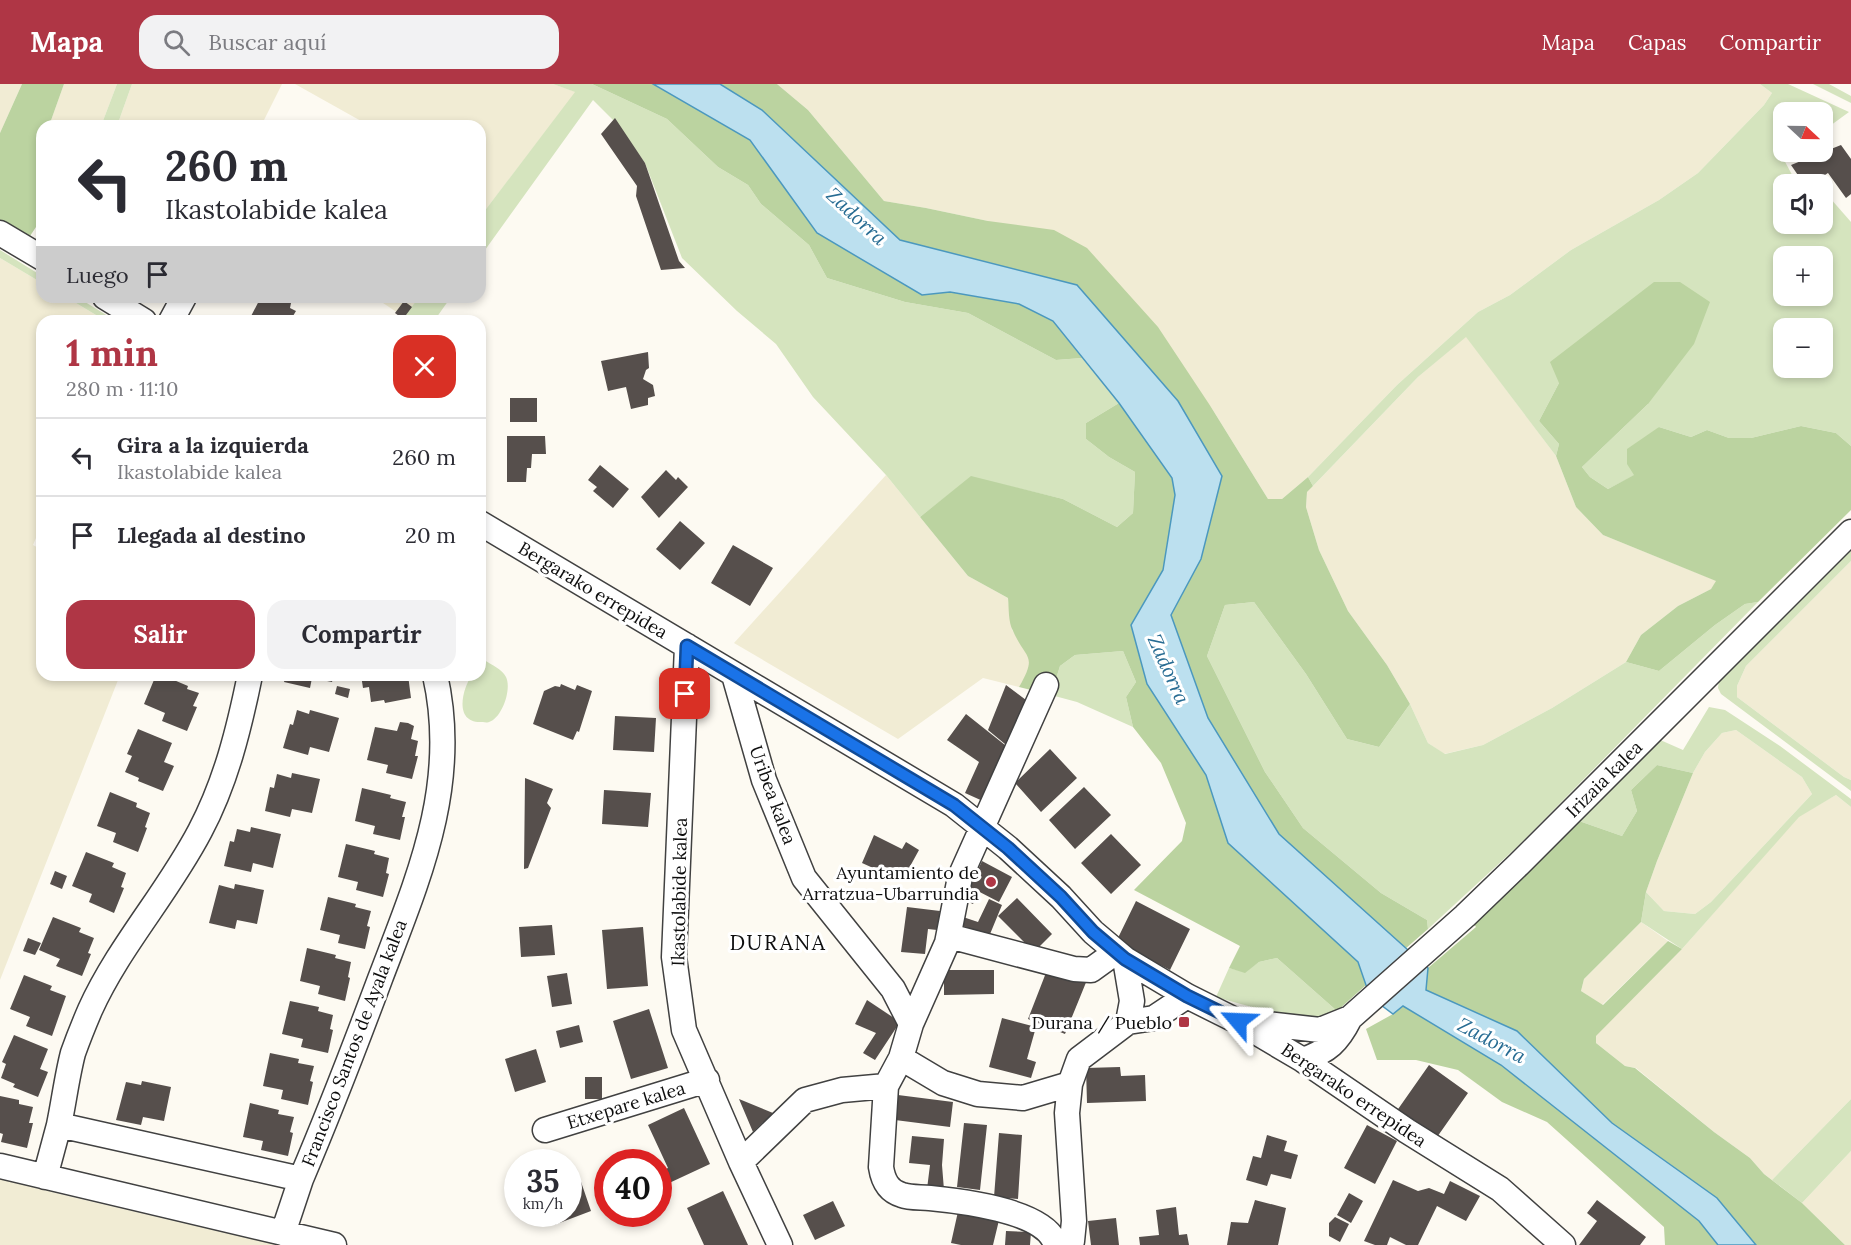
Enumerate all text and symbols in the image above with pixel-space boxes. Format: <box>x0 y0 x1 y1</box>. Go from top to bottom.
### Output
search box <box>139 15 559 69</box>
text: Mapa <box>30 24 103 60</box>
icon: search <box>160 26 193 59</box>
text: Buscar aquí <box>208 28 327 56</box>
text: Mapa <box>1541 29 1595 56</box>
text: Capas <box>1628 29 1687 56</box>
text: Compartir <box>1720 29 1821 56</box>
north arrow <box>1773 102 1833 162</box>
map controls <box>1773 102 1833 378</box>
text: 260 m <box>165 139 288 193</box>
icon: left <box>66 144 144 222</box>
button: sound <box>1773 174 1833 234</box>
water label: Zadorra <box>822 182 892 250</box>
text: Ikastolabide kalea <box>165 192 388 226</box>
button: + <box>1773 246 1833 306</box>
icon: arrive <box>141 258 174 291</box>
text: Luego <box>66 261 129 289</box>
button: − <box>1773 318 1833 378</box>
text: 1 min <box>66 330 158 376</box>
button: close <box>393 335 456 398</box>
text: 280 m · 11:10 <box>66 376 178 401</box>
text: Gira a la izquierda <box>117 431 309 459</box>
icon: left <box>66 441 99 474</box>
text: 260 m <box>392 443 456 471</box>
text: Ikastolabide kalea <box>117 459 282 484</box>
icon: arrive <box>66 519 99 552</box>
text: Llegada al destino <box>117 521 306 549</box>
text: 20 m <box>405 521 456 549</box>
street label: Bergarako errepidea <box>514 536 672 644</box>
button: Salir <box>66 600 255 669</box>
button: Compartir <box>267 600 456 669</box>
water label: Zadorra <box>1143 630 1195 708</box>
pin <box>659 668 710 719</box>
icon: arrive <box>668 677 701 710</box>
street label: Irizaia kalea <box>1561 736 1647 822</box>
street label: Uribea kalea <box>744 742 802 848</box>
street label: Ikastolabide kalea <box>666 817 692 967</box>
place label: Ayuntamiento de Arratzua-Ubarrundia <box>802 861 979 905</box>
marker: Ayuntamiento de Arratzua-Ubarrundia <box>984 875 998 889</box>
street label: Francisco Santos de Ayala kalea <box>296 916 412 1170</box>
district label: DURANA <box>730 929 826 956</box>
position arrow <box>1206 989 1270 1053</box>
place label: Durana / Pueblo <box>1031 1011 1172 1034</box>
water label: Zadorra <box>1454 1012 1530 1068</box>
marker: Durana / Pueblo <box>1177 1015 1191 1029</box>
street label: Bergarako errepidea <box>1277 1038 1431 1152</box>
street label: Etxepare kalea <box>564 1076 688 1134</box>
speed limit sign: 40 <box>594 1149 672 1227</box>
text: 35 <box>526 1162 559 1200</box>
text: km/h <box>523 1194 563 1213</box>

